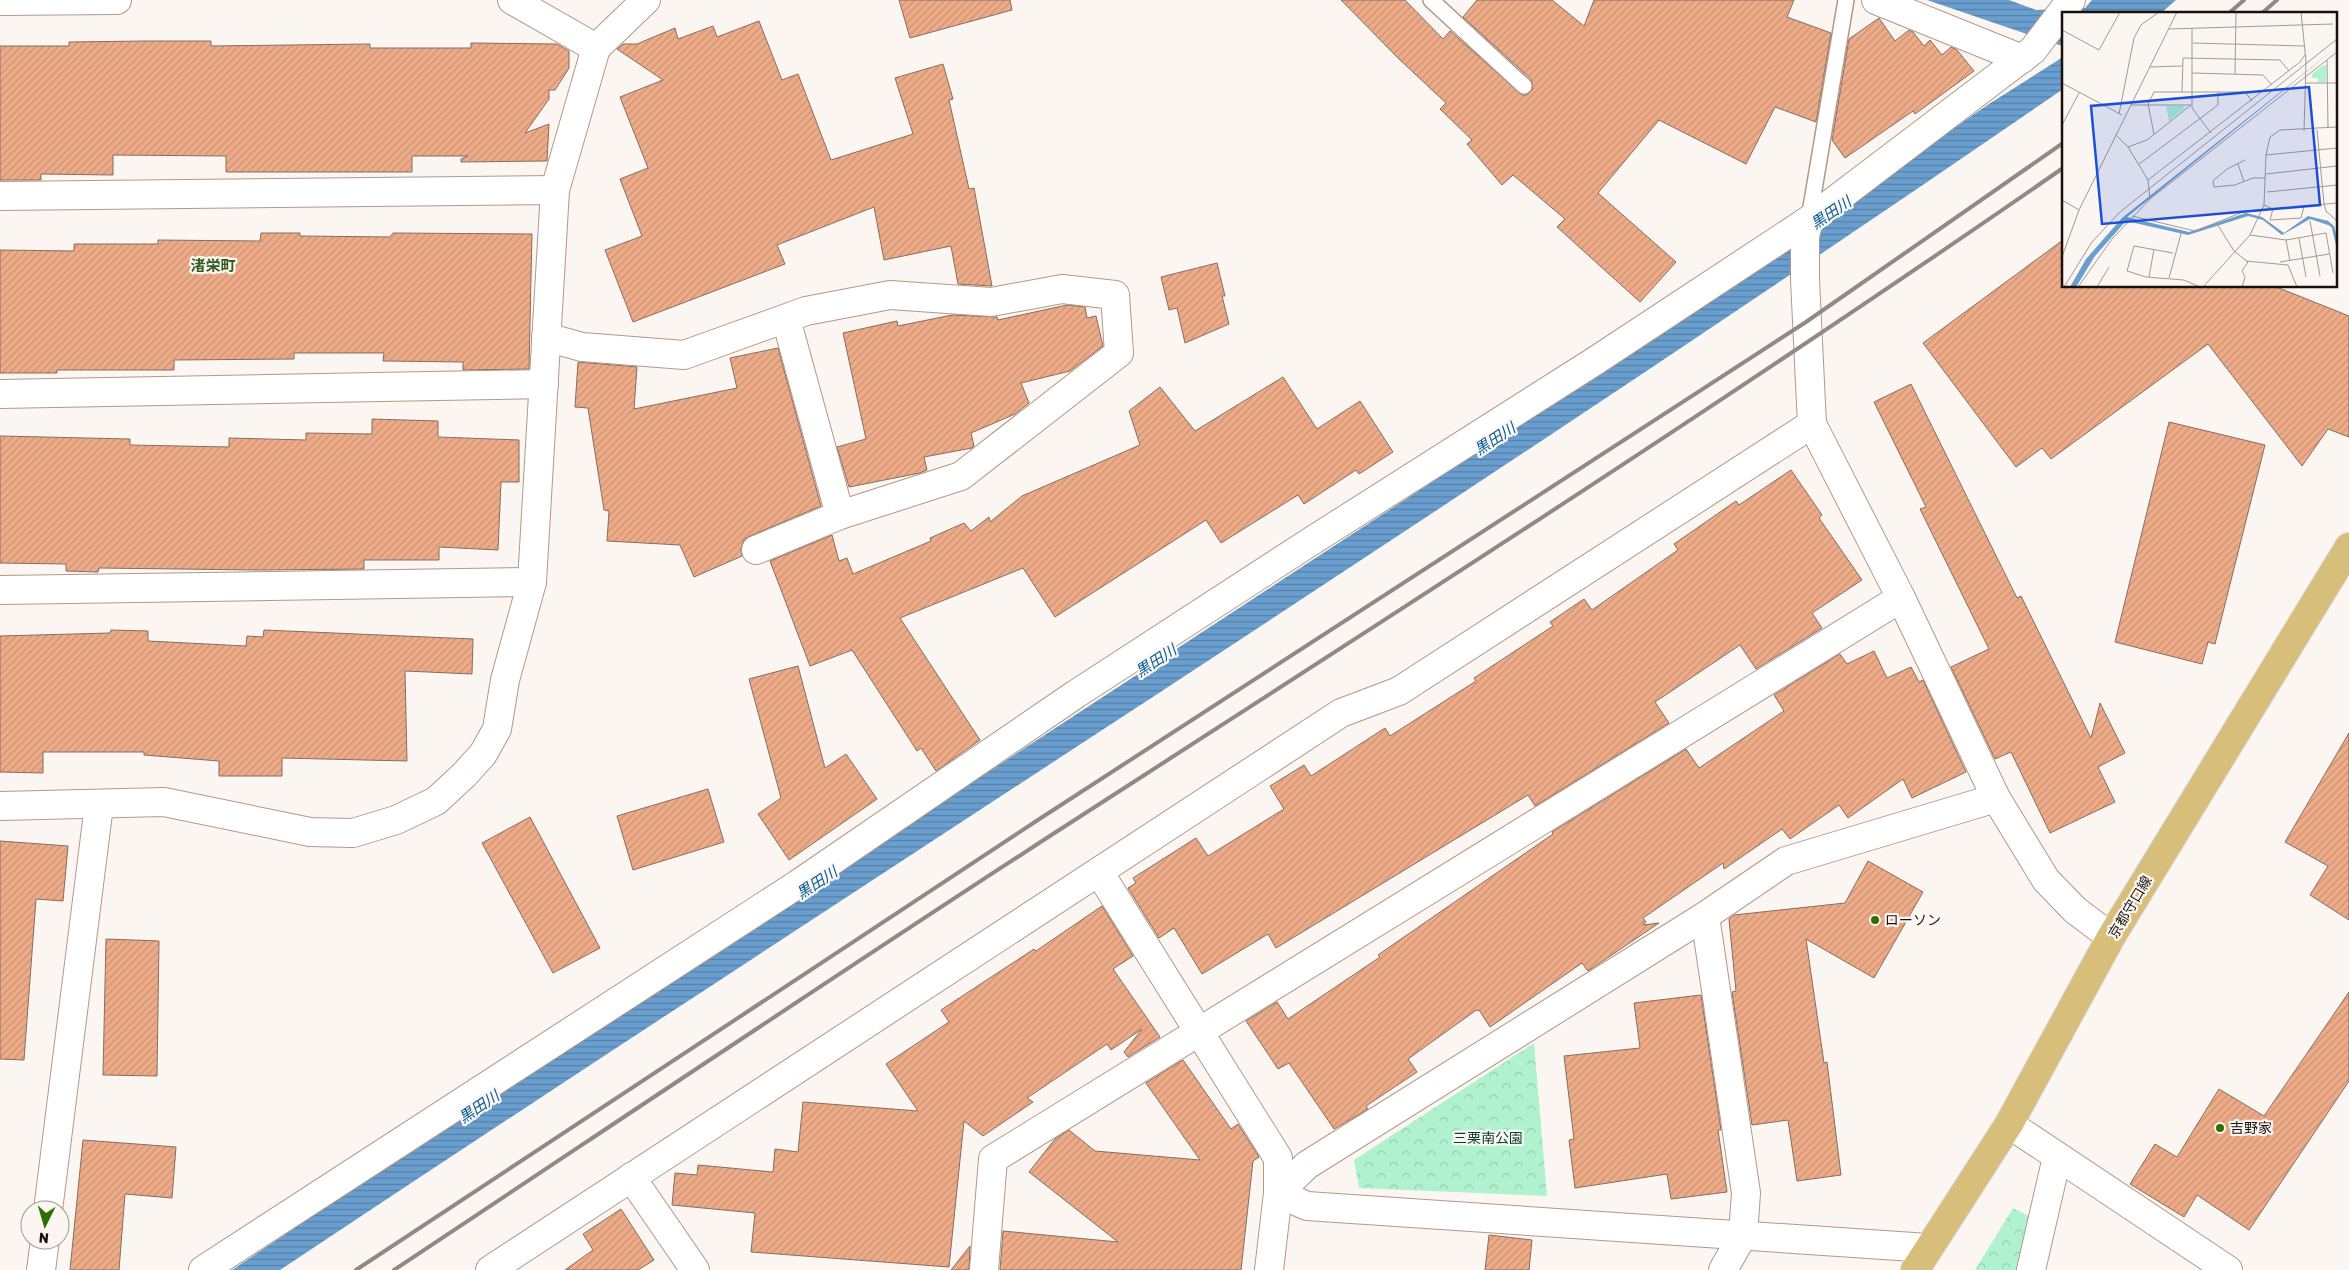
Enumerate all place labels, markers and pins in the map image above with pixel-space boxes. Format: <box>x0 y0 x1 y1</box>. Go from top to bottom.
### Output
place label: ローソン <box>1885 912 1941 929</box>
marker: ローソン <box>1869 914 1881 926</box>
place label: 吉野家 <box>2230 1120 2272 1137</box>
marker: 吉野家 <box>2214 1122 2226 1134</box>

